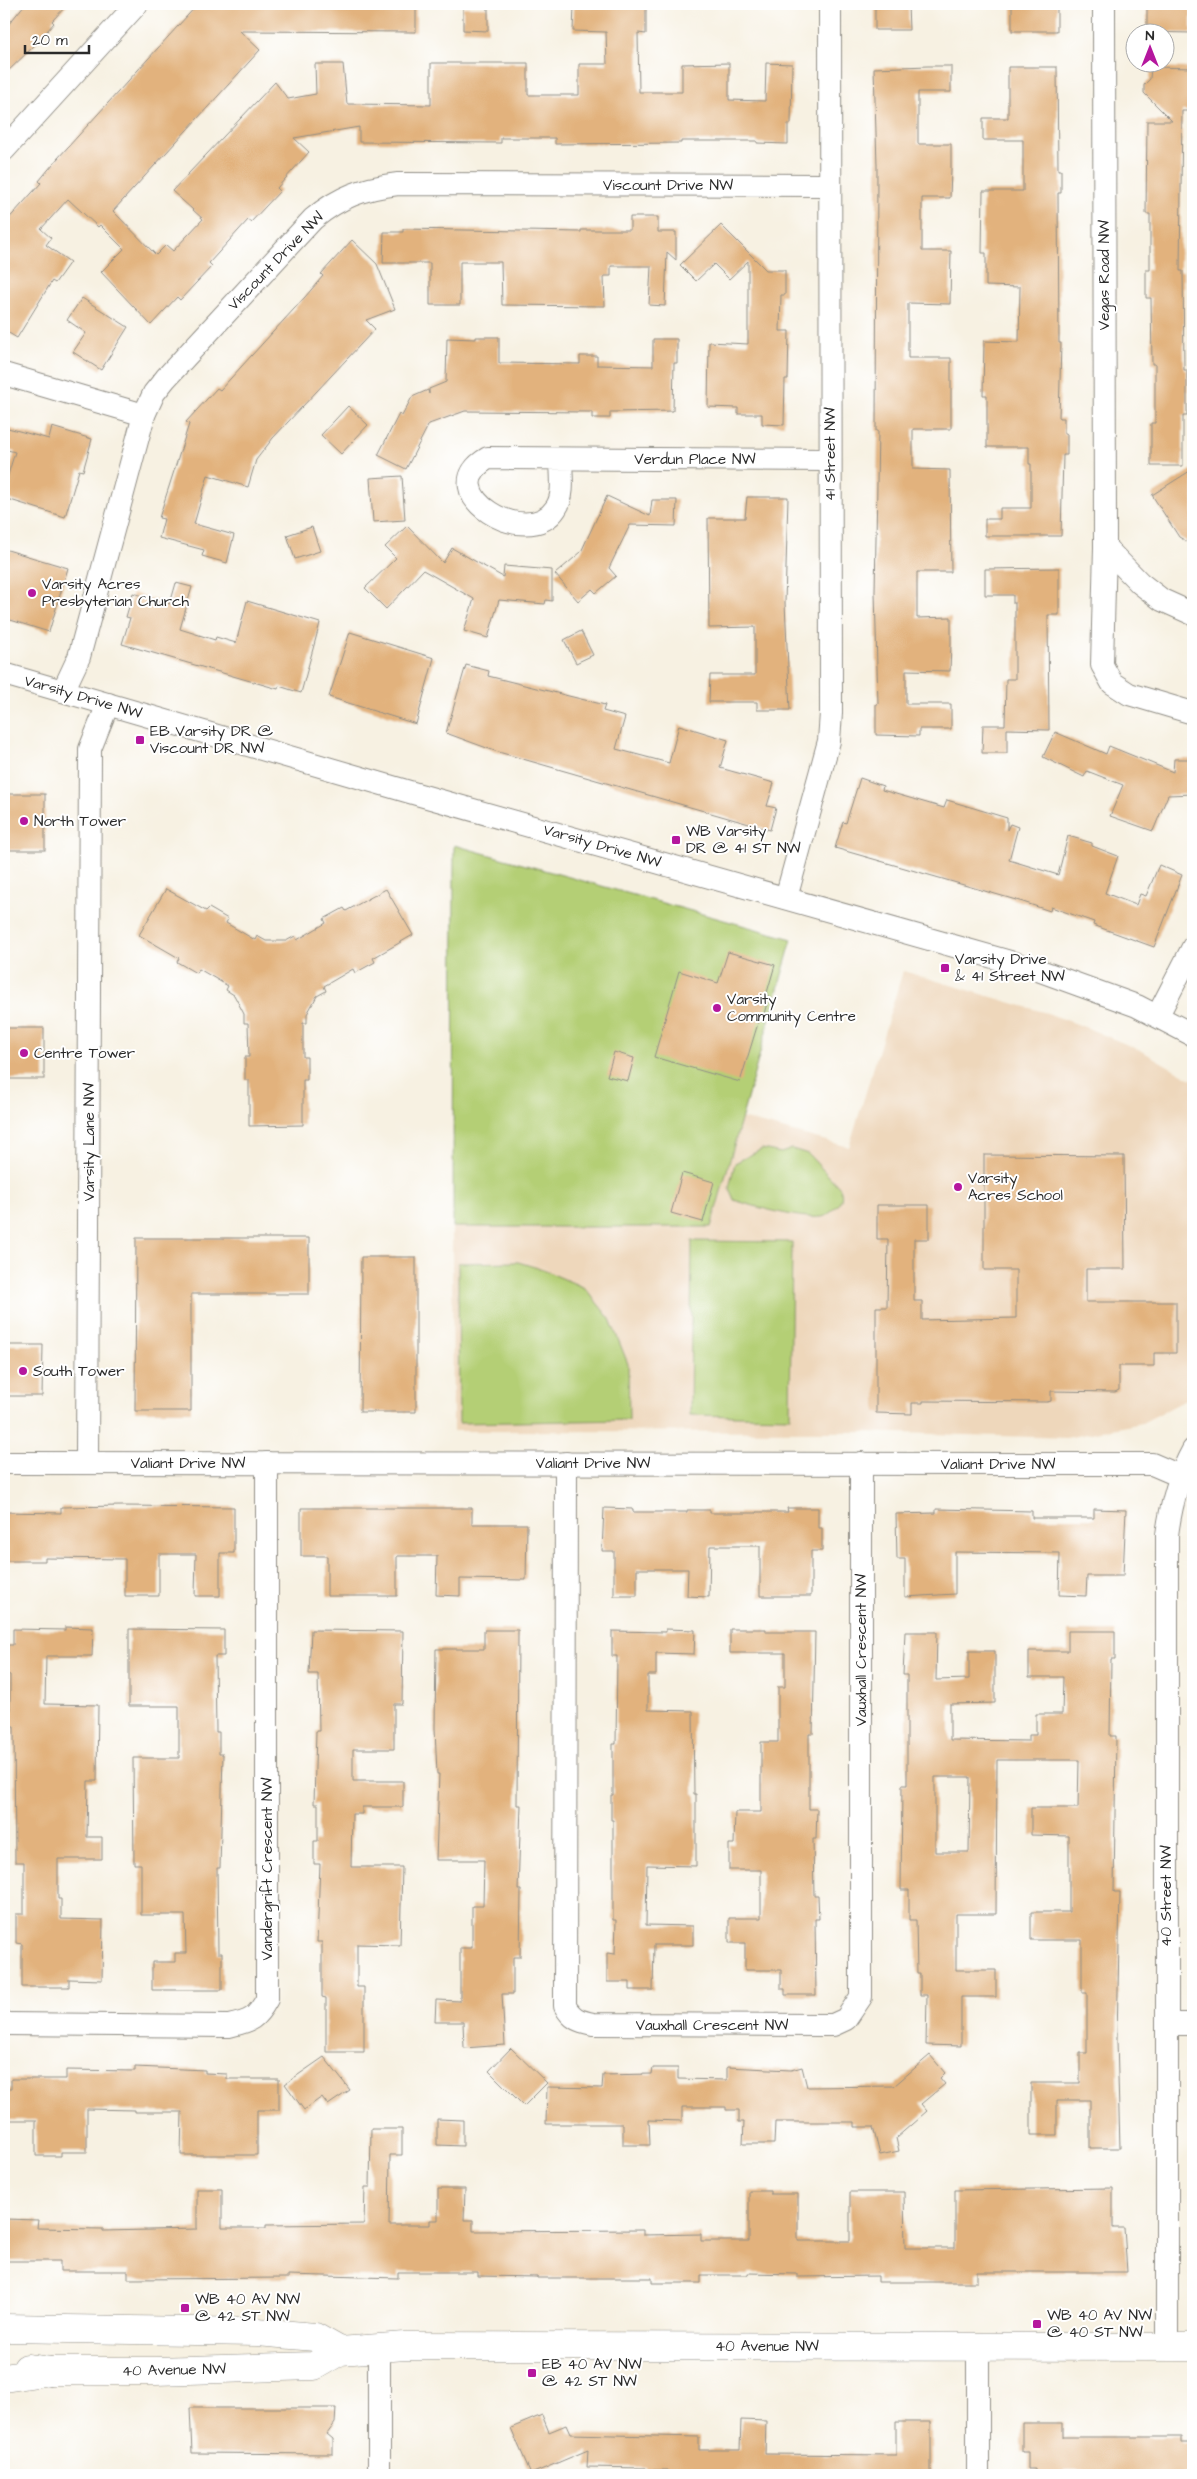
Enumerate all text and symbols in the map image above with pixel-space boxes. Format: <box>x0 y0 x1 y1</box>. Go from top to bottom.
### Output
scale bar <box>25 22 89 54</box>
north arrow <box>1124 22 1174 72</box>
text: N <box>1146 26 1155 46</box>
text: 20 m <box>32 30 68 51</box>
street label: Viscount Drive NW <box>603 175 733 196</box>
street label: Viscount Drive NW <box>223 207 329 315</box>
street label: Vegas Road NW <box>1094 220 1116 330</box>
street label: 41 Street NW <box>820 407 841 501</box>
street label: Verdun Place NW <box>634 449 756 470</box>
place label: Varsity Acres Presbyterian Church <box>42 574 189 613</box>
marker: Varsity Acres Presbyterian Church <box>26 587 38 599</box>
street label: Varsity Drive NW <box>22 670 144 725</box>
place label: EB Varsity DR @ Viscount DR NW <box>150 721 273 759</box>
marker: EB Varsity DR @ Viscount DR NW <box>134 734 146 746</box>
place label: North Tower <box>34 811 126 832</box>
marker: North Tower <box>18 815 30 827</box>
street label: Varsity Drive NW <box>541 819 663 874</box>
place label: WB Varsity DR @ 41 ST NW <box>686 821 801 859</box>
marker: WB Varsity DR @ 41 ST NW <box>670 834 682 846</box>
place label: Varsity Drive & 41 Street NW <box>955 949 1065 987</box>
marker: Varsity Drive & 41 Street NW <box>939 962 951 974</box>
place label: Varsity Community Centre <box>727 989 856 1028</box>
marker: Varsity Community Centre <box>711 1002 723 1014</box>
place label: Centre Tower <box>34 1043 135 1064</box>
marker: Centre Tower <box>18 1047 30 1059</box>
street label: Varsity Lane NW <box>79 1083 101 1201</box>
place label: Varsity Acres School <box>968 1168 1063 1206</box>
marker: Varsity Acres School <box>952 1181 964 1193</box>
place label: South Tower <box>33 1361 125 1382</box>
marker: South Tower <box>17 1365 29 1377</box>
street label: Valiant Drive NW <box>131 1453 245 1474</box>
street label: Valiant Drive NW <box>536 1453 650 1474</box>
street label: Valiant Drive NW <box>941 1454 1055 1475</box>
street label: Vauxhall Crescent NW <box>851 1574 872 1726</box>
street label: Vandergrift Crescent NW <box>257 1777 279 1961</box>
street label: 40 Street NW <box>1156 1845 1177 1947</box>
street label: Vauxhall Crescent NW <box>636 2015 788 2036</box>
place label: WB 40 AV NW @ 42 ST NW <box>195 2289 300 2327</box>
marker: WB 40 AV NW @ 42 ST NW <box>179 2302 191 2314</box>
place label: WB 40 AV NW @ 40 ST NW <box>1047 2305 1152 2343</box>
marker: WB 40 AV NW @ 40 ST NW <box>1031 2318 1043 2330</box>
street label: 40 Avenue NW <box>715 2336 819 2357</box>
place label: EB 40 AV NW @ 42 ST NW <box>542 2354 642 2392</box>
street label: 40 Avenue NW <box>122 2359 226 2381</box>
marker: EB 40 AV NW @ 42 ST NW <box>526 2367 538 2379</box>

